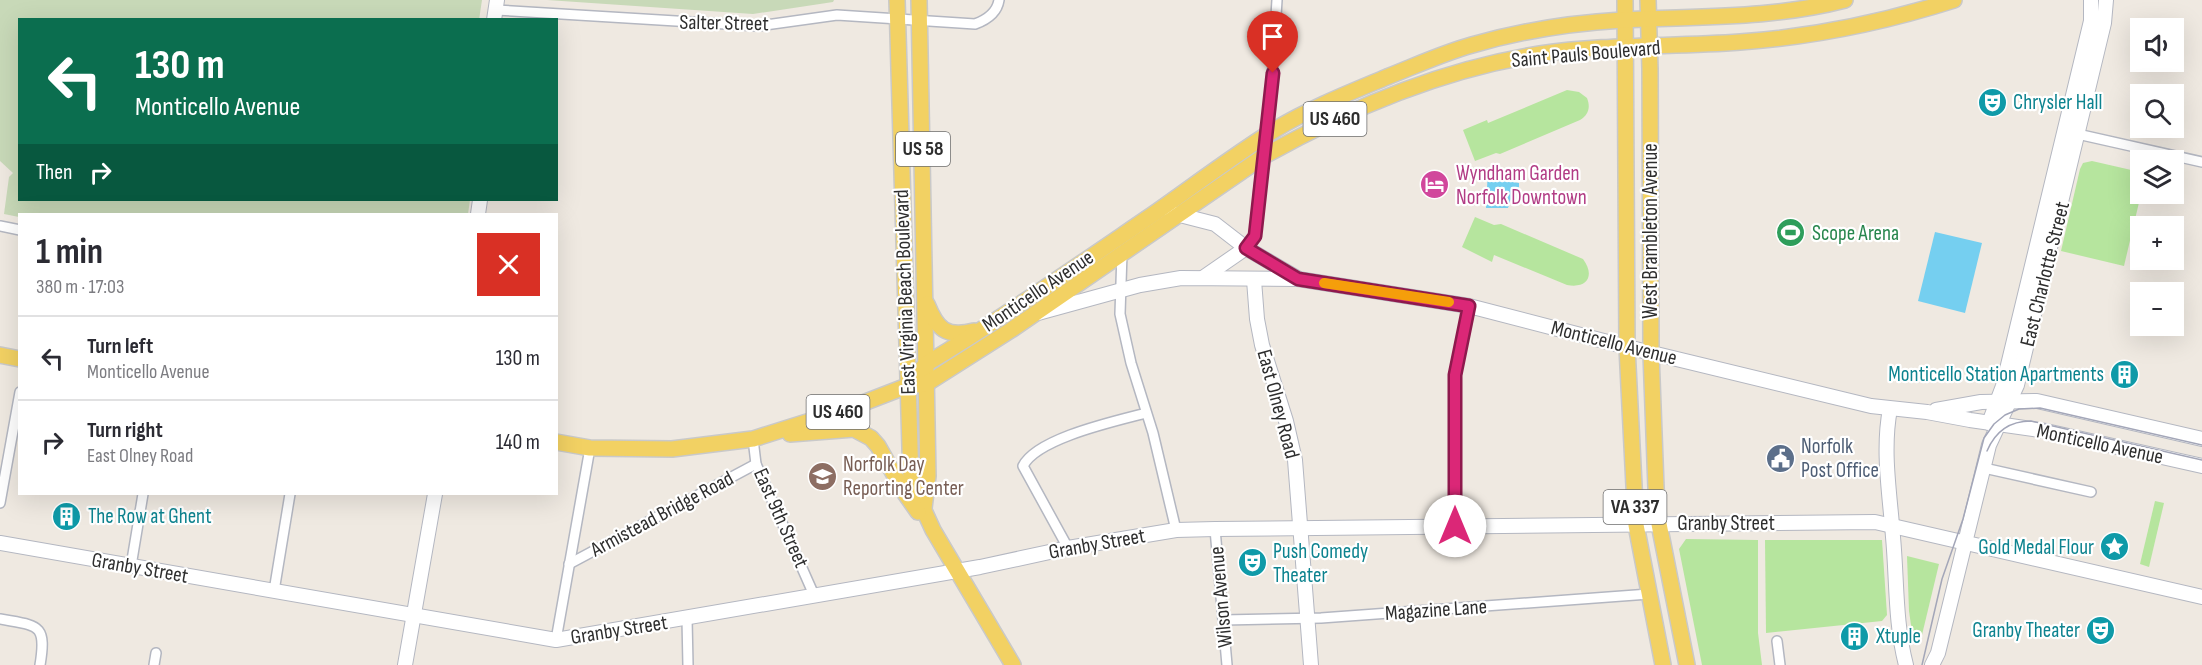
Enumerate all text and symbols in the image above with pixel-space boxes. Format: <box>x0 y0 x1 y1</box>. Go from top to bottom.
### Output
street label: Salter Street <box>679 10 769 36</box>
pin <box>1247 11 1298 73</box>
map controls <box>2130 18 2184 336</box>
button: sound <box>2130 18 2184 72</box>
icon: arrive <box>1256 20 1289 53</box>
street label: Saint Pauls Boulevard <box>1510 35 1662 73</box>
text: 130 m <box>135 40 225 91</box>
icon: left <box>36 42 114 120</box>
button: search <box>2130 84 2184 138</box>
theatre icon: Chrysler Hall <box>1976 86 2008 118</box>
place label: Chrysler Hall <box>2013 90 2102 115</box>
text: Monticello Avenue <box>135 91 300 123</box>
road number: US 460 <box>1304 102 1366 136</box>
road number: US 58 <box>896 132 950 166</box>
street label: West Brambleton Avenue <box>1638 143 1663 319</box>
button: layers <box>2130 150 2184 204</box>
icon: right <box>84 156 117 189</box>
text: Then <box>36 159 72 186</box>
place label: Wyndham Garden Norfolk Downtown <box>1456 161 1587 210</box>
hotel icon: Wyndham Garden Norfolk Downtown <box>1419 169 1451 201</box>
street label: East Virginia Beach Boulevard <box>889 189 921 395</box>
street label: East Charlotte Street <box>2015 199 2075 349</box>
button: + <box>2130 216 2184 270</box>
sports icon: Scope Arena <box>1775 217 1807 249</box>
place label: Scope Arena <box>1812 221 1899 246</box>
text: 1 min <box>36 231 103 274</box>
button: close <box>477 233 540 296</box>
street label: Monticello Avenue <box>978 245 1098 337</box>
text: 380 m · 17:03 <box>36 275 124 299</box>
button: − <box>2130 282 2184 336</box>
street label: Monticello Avenue <box>1549 315 1679 371</box>
text: Turn left <box>87 333 153 360</box>
icon: left <box>36 342 69 375</box>
text: 130 m <box>496 345 540 372</box>
street label: East Olney Road <box>1251 347 1305 461</box>
building icon: Monticello Station Apartments <box>2109 358 2141 390</box>
text: Monticello Avenue <box>87 360 209 384</box>
place label: Monticello Station Apartments <box>1888 362 2104 387</box>
road number: US 460 <box>806 395 870 429</box>
text: Turn right <box>87 417 163 444</box>
street label: Monticello Avenue <box>2035 418 2165 470</box>
icon: right <box>36 426 69 459</box>
text: 140 m <box>496 429 540 456</box>
place label: Norfolk Post Office <box>1801 434 1879 483</box>
public building icon: Norfolk Post Office <box>1764 442 1796 474</box>
text: East Olney Road <box>87 444 193 468</box>
place label: Norfolk Day Reporting Center <box>843 452 964 501</box>
school or university icon: Norfolk Day Reporting Center <box>806 460 838 492</box>
street label: East 9th Street <box>748 464 814 572</box>
street label: Armistead Bridge Road <box>585 466 738 563</box>
road number: VA 337 <box>1604 490 1666 524</box>
position arrow <box>1423 494 1487 558</box>
building icon: The Row at Ghent <box>51 500 83 532</box>
place label: The Row at Ghent <box>88 504 212 529</box>
street label: Granby Street <box>1677 511 1775 536</box>
street label: Granby Street <box>1047 523 1147 565</box>
place icon: Gold Medal Flour <box>2099 531 2131 563</box>
place label: Gold Medal Flour <box>1978 535 2094 560</box>
place label: Push Comedy Theater <box>1273 539 1368 588</box>
street label: Wilson Avenue <box>1204 545 1238 649</box>
street label: Granby Street <box>90 547 190 589</box>
theatre icon: Push Comedy Theater <box>1236 547 1268 579</box>
street label: Magazine Lane <box>1384 594 1488 626</box>
street label: Granby Street <box>569 610 669 650</box>
theatre icon: Granby Theater <box>2085 614 2117 646</box>
place label: Granby Theater <box>1972 618 2080 643</box>
building icon: Xtuple <box>1839 620 1871 652</box>
place label: Xtuple <box>1875 624 1921 649</box>

